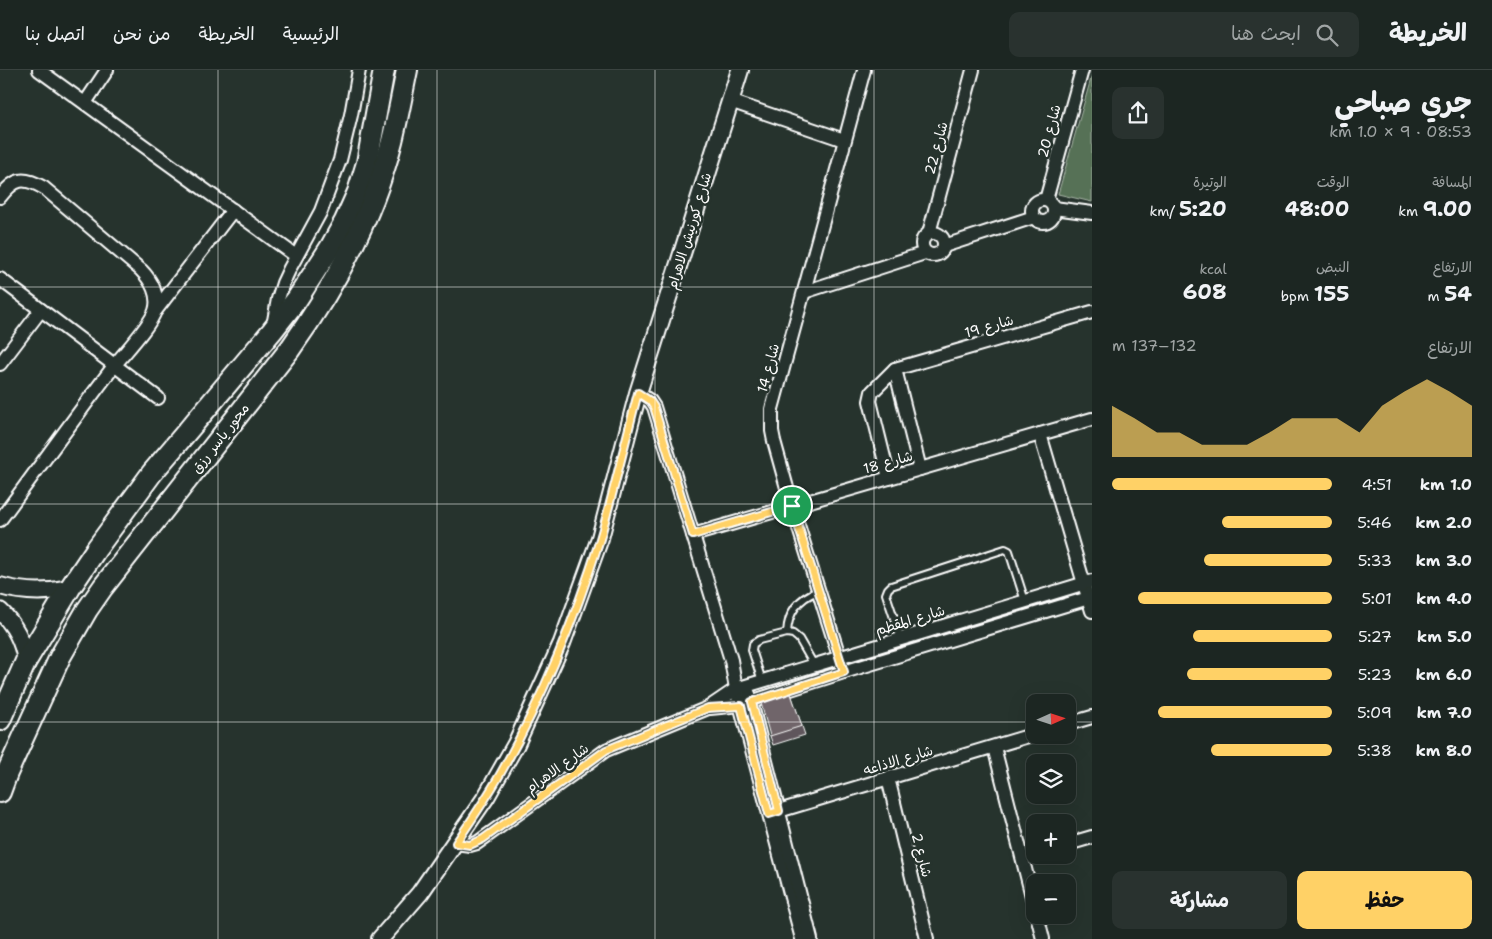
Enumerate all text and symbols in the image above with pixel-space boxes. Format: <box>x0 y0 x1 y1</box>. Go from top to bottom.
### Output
search box <box>1009 12 1359 57</box>
text: الخريطة <box>1389 17 1467 49</box>
text: ابحث هنا <box>1231 21 1301 46</box>
icon: search <box>1313 21 1341 49</box>
text: اتصل بنا <box>25 22 85 46</box>
text: من نحن <box>113 22 171 46</box>
text: الخريطة <box>199 22 255 46</box>
text: الرئيسية <box>283 22 339 46</box>
text: جري صباحي <box>1335 83 1472 121</box>
button: share <box>1112 87 1164 139</box>
street label: شارع 20 <box>1033 102 1066 160</box>
street label: شارع 22 <box>920 120 953 177</box>
text: 08:53 · 9 × 1.0 km <box>1329 121 1472 142</box>
street label: شارع كورنيش الاهرام <box>663 170 717 292</box>
text: الوتيرة <box>1193 173 1227 191</box>
text: الوقت <box>1317 173 1349 191</box>
text: المسافة <box>1432 173 1472 191</box>
text: 5:20 <box>1179 195 1227 223</box>
text: 48:00 <box>1285 195 1349 223</box>
text: 9.00 <box>1423 195 1472 223</box>
text: /km <box>1149 202 1179 220</box>
text: km <box>1398 202 1423 220</box>
text: النبض <box>1316 258 1349 276</box>
text: الارتفاع <box>1433 258 1472 276</box>
text: kcal <box>1199 260 1227 278</box>
text: 608 <box>1183 278 1227 306</box>
text: 155 <box>1314 280 1349 308</box>
text: 54 <box>1444 280 1472 308</box>
text: bpm <box>1281 287 1314 305</box>
text: m <box>1427 287 1444 305</box>
street label: شارع 19 <box>962 310 1016 343</box>
text: 132–137 m <box>1112 335 1197 356</box>
text: الارتفاع <box>1427 337 1472 358</box>
street label: شارع 14 <box>753 341 784 395</box>
street label: محور ياسر رزق <box>187 399 253 477</box>
street label: شارع 18 <box>861 446 915 479</box>
text: 4:51 <box>1362 474 1392 495</box>
text: 1.0 km <box>1420 474 1472 495</box>
pin <box>771 485 813 527</box>
icon: arrive <box>778 492 806 520</box>
text: 5:46 <box>1357 512 1392 533</box>
text: 2.0 km <box>1415 512 1472 533</box>
text: 5:33 <box>1358 550 1392 571</box>
text: 3.0 km <box>1416 550 1472 571</box>
text: 5:01 <box>1362 588 1392 609</box>
text: 4.0 km <box>1416 588 1472 609</box>
street label: شارع المقطم <box>873 601 948 641</box>
text: 5:27 <box>1358 626 1392 647</box>
text: 5.0 km <box>1417 626 1472 647</box>
text: 5:23 <box>1358 664 1392 685</box>
text: 6.0 km <box>1415 664 1472 685</box>
north arrow <box>1026 694 1076 744</box>
map controls <box>1026 694 1076 924</box>
text: 5:09 <box>1357 702 1392 723</box>
text: 7.0 km <box>1416 702 1472 723</box>
street label: شارع الاهرام <box>522 739 593 799</box>
text: 5:38 <box>1357 740 1392 761</box>
text: 8.0 km <box>1416 740 1472 761</box>
street label: شارع الاذاعه <box>861 741 935 780</box>
button: layers <box>1026 754 1076 804</box>
button: + <box>1026 814 1076 864</box>
street label: شارع 2 <box>907 831 936 879</box>
button: مشاركة <box>1112 871 1287 929</box>
button: حفظ <box>1297 871 1472 929</box>
button: − <box>1026 874 1076 924</box>

